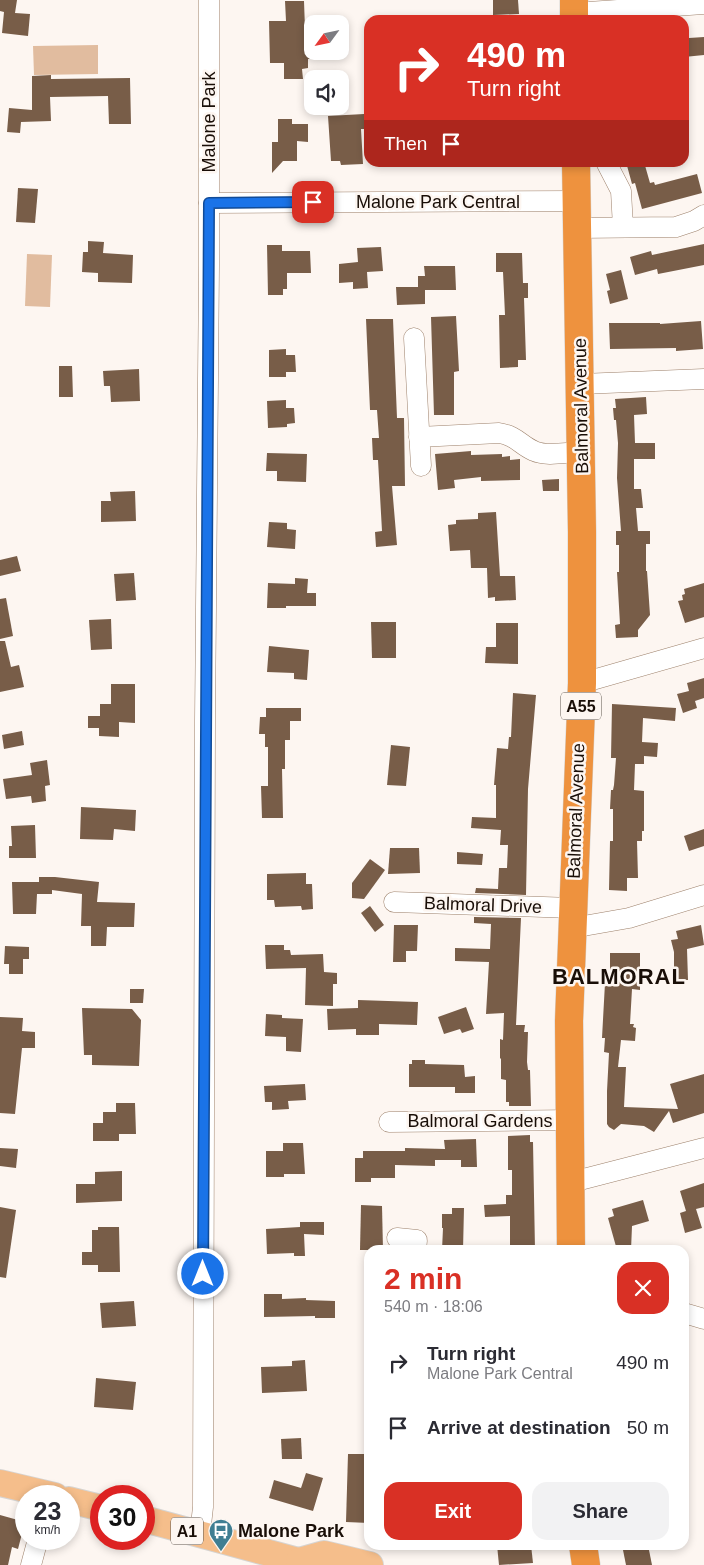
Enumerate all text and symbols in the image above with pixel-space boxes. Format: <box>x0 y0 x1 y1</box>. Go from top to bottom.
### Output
north arrow <box>304 15 349 60</box>
map controls <box>304 15 349 115</box>
icon: right <box>384 35 449 100</box>
text: 490 m <box>467 35 566 74</box>
street label: Malone Park <box>199 70 219 173</box>
button: sound <box>304 70 349 115</box>
text: Turn right <box>467 76 560 101</box>
icon: arrive <box>437 130 465 158</box>
text: Then <box>384 133 427 154</box>
pin <box>292 181 334 223</box>
icon: arrive <box>299 188 327 216</box>
street label: Malone Park Central <box>356 192 520 212</box>
street label: Balmoral Avenue <box>570 338 592 474</box>
road number: A55 <box>561 692 601 719</box>
street label: Balmoral Avenue <box>564 743 588 879</box>
street label: Balmoral Drive <box>424 893 542 917</box>
district label: BALMORAL <box>552 964 686 989</box>
street label: Balmoral Gardens <box>407 1111 553 1131</box>
position arrow <box>176 1247 228 1299</box>
text: 2 min <box>384 1262 462 1295</box>
button: close <box>617 1262 669 1314</box>
text: 540 m · 18:06 <box>384 1298 483 1315</box>
text: Turn right <box>427 1343 515 1364</box>
icon: right <box>384 1349 412 1377</box>
text: 490 m <box>616 1352 669 1373</box>
text: Malone Park Central <box>427 1365 573 1382</box>
icon: arrive <box>384 1414 412 1442</box>
text: Arrive at destination <box>427 1417 611 1438</box>
text: 50 m <box>627 1417 669 1438</box>
button: Exit <box>384 1482 522 1540</box>
button: Share <box>532 1482 669 1540</box>
speed limit sign: 30 <box>90 1485 155 1550</box>
text: 23 <box>34 1497 61 1525</box>
road number: A1 <box>171 1518 203 1544</box>
bus stop icon: Malone Park <box>208 1518 234 1552</box>
place label: Malone Park <box>238 1521 345 1541</box>
text: km/h <box>34 1523 61 1537</box>

